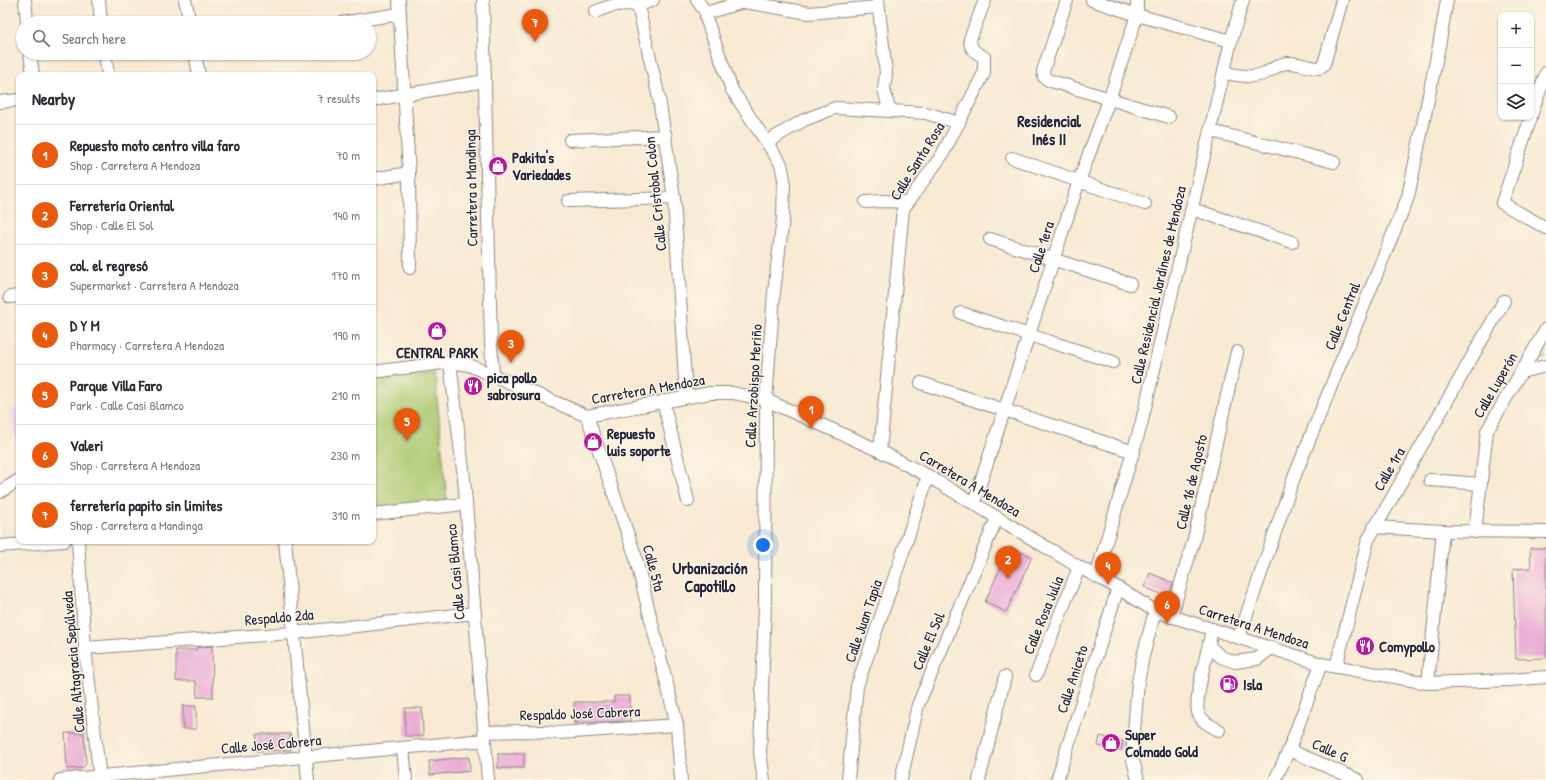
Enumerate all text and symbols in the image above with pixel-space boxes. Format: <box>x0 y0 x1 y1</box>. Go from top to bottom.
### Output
pin: 7 <box>522 9 548 42</box>
map controls <box>1498 12 1534 120</box>
button: + <box>1498 12 1534 48</box>
search box <box>16 16 376 60</box>
icon: search <box>30 27 52 49</box>
text: Search here <box>62 28 126 49</box>
button: − <box>1498 48 1534 84</box>
button: layers <box>1498 84 1534 120</box>
text: Nearby <box>32 87 75 110</box>
text: 7 results <box>317 89 360 107</box>
district label: Residencial Inés II <box>1017 110 1082 150</box>
street label: Calle Santa Rosa <box>885 118 949 204</box>
street label: Carretera a Mandinga <box>459 129 483 247</box>
text: Repuesto moto centro villa faro <box>70 135 240 156</box>
street label: Calle Cristobal Colon <box>639 136 671 252</box>
text: 1 <box>43 146 47 164</box>
text: 70 m <box>336 146 360 164</box>
place label: Pakita's Variedades <box>512 147 571 185</box>
shop icon: Pakita's Variedades <box>487 155 509 177</box>
text: Shop · Carretera A Mendoza <box>70 156 200 174</box>
street label: Calle Residencial Jardines de Mendoza <box>1125 184 1191 386</box>
text: Ferretería Oriental <box>70 195 174 216</box>
text: 2 <box>42 206 48 224</box>
text: 140 m <box>333 206 360 224</box>
text: Shop · Calle El Sol <box>70 216 154 234</box>
street label: Calle 1era <box>1023 218 1059 275</box>
text: col. el regresó <box>70 255 148 276</box>
text: 3 <box>42 266 48 284</box>
text: 170 m <box>331 266 360 284</box>
text: Supermarket · Carretera A Mendoza <box>70 276 239 294</box>
street label: Calle Central <box>1319 279 1365 353</box>
text: D Y M <box>70 315 100 336</box>
shop icon: CENTRAL PARK <box>426 320 448 342</box>
street label: Calle Arzobispo Meriño <box>739 324 767 448</box>
text: 4 <box>43 326 47 344</box>
text: 190 m <box>333 326 360 344</box>
pin: 3 <box>498 330 524 363</box>
text: Pharmacy · Carretera A Mendoza <box>70 336 224 354</box>
place label: CENTRAL PARK <box>396 342 478 363</box>
street label: Calle Luperón <box>1468 348 1522 422</box>
place label: pica pollo sabrosura <box>487 367 540 405</box>
street label: Carretera A Mendoza <box>590 369 706 409</box>
text: Parque Villa Faro <box>70 375 162 396</box>
restaurant icon: pica pollo sabrosura <box>462 375 484 397</box>
text: 5 <box>42 386 48 404</box>
text: 210 m <box>332 386 360 404</box>
text: Park · Calle Casi Blamco <box>70 396 184 414</box>
pin: 1 <box>798 396 824 429</box>
pin: 5 <box>394 408 420 441</box>
place label: Repuesto luis soporte <box>607 423 671 462</box>
shop icon: Repuesto luis soporte <box>582 431 604 453</box>
street label: Calle 16 de Agosto <box>1170 432 1212 532</box>
text: Valeri <box>70 435 103 456</box>
street label: Calle 1ra <box>1368 443 1410 495</box>
street label: Carretera A Mendoza <box>916 445 1025 522</box>
text: 6 <box>42 446 48 464</box>
text: 230 m <box>330 446 360 464</box>
text: Shop · Carretera A Mendoza <box>70 456 200 474</box>
text: ferretería papito sin limites <box>70 495 222 516</box>
text: 7 <box>42 506 48 524</box>
text: 310 m <box>332 506 360 524</box>
text: Shop · Carretera a Mandinga <box>70 516 202 534</box>
street label: Calle Casi Blamco <box>440 523 470 621</box>
your location <box>753 535 773 555</box>
street label: Calle 5ta <box>638 542 670 594</box>
pin: 2 <box>995 546 1021 579</box>
pin: 4 <box>1095 552 1121 585</box>
district label: Urbanización Capotillo <box>672 557 748 598</box>
street label: Calle Rosa Julia <box>1018 573 1068 657</box>
street label: Calle Juan Tapia <box>839 577 887 665</box>
street label: Calle Altagracia Sepúlveda <box>56 590 90 734</box>
pin: 6 <box>1154 591 1180 624</box>
street label: Carretera A Mendoza <box>1196 598 1312 654</box>
street label: Respaldo 2da <box>244 604 314 630</box>
street label: Calle El Sol <box>906 609 950 673</box>
restaurant icon: Comypollo <box>1354 635 1376 657</box>
place label: Comypollo <box>1379 636 1435 658</box>
street label: Calle Aniceto <box>1051 642 1093 716</box>
fuel station icon: Isla <box>1218 673 1240 695</box>
place label: Isla <box>1243 674 1262 695</box>
street label: Respaldo José Cabrera <box>519 700 641 726</box>
place label: Super Colmado Gold <box>1125 724 1198 762</box>
street label: Calle José Cabrera <box>220 729 322 759</box>
shop icon: Super Colmado Gold <box>1100 732 1122 754</box>
street label: Calle G <box>1309 733 1352 767</box>

